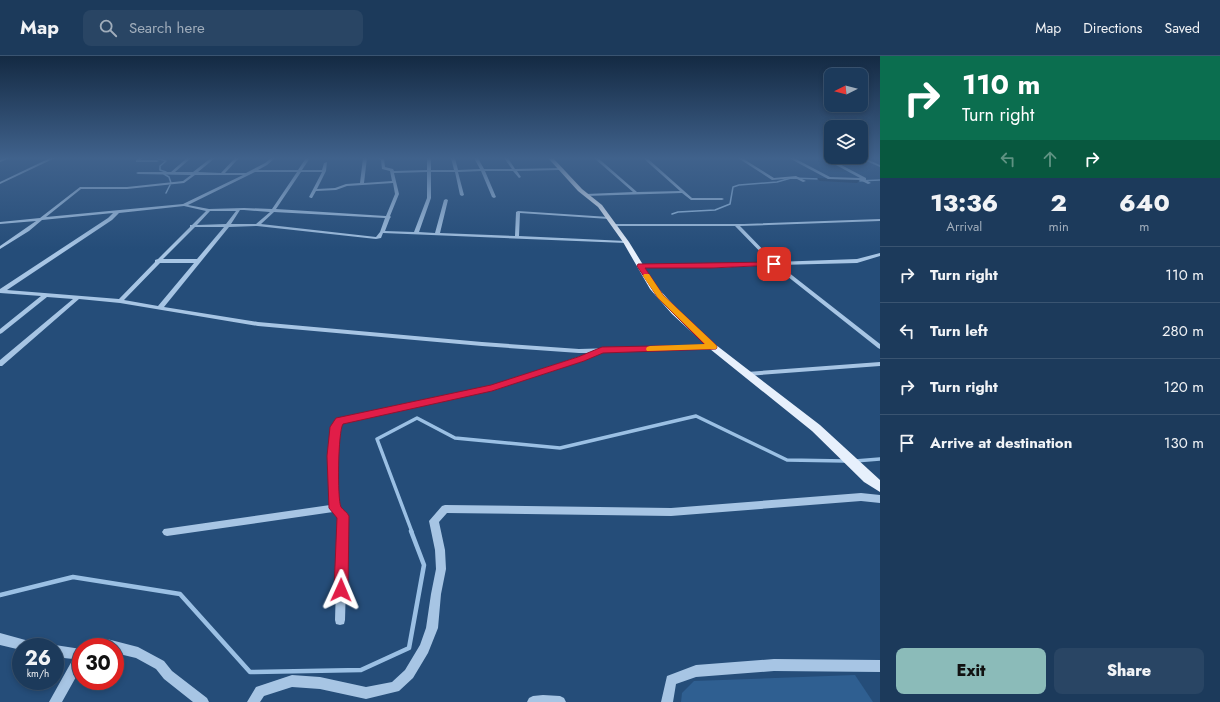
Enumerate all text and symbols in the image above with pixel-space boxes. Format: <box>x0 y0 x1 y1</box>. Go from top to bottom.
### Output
search box <box>83 10 363 46</box>
text: Map <box>20 14 59 41</box>
icon: search <box>97 17 119 39</box>
text: Search here <box>129 17 205 39</box>
text: Map <box>1035 18 1061 38</box>
text: Directions <box>1083 18 1143 38</box>
text: Saved <box>1165 18 1200 38</box>
text: 110 m <box>962 64 1040 105</box>
north arrow <box>824 68 868 112</box>
map controls <box>824 68 868 164</box>
icon: right <box>896 72 948 124</box>
text: Turn right <box>962 102 1034 128</box>
button: layers <box>824 120 868 164</box>
icon: left <box>997 148 1019 170</box>
icon: ahead <box>1039 148 1061 170</box>
icon: right <box>1081 148 1103 170</box>
text: 13:36 <box>930 185 998 220</box>
text: 2 <box>1051 185 1067 220</box>
text: 640 <box>1119 185 1170 220</box>
text: Arrival <box>946 217 982 236</box>
text: min <box>1049 217 1069 236</box>
text: m <box>1139 217 1150 236</box>
pin <box>757 247 791 281</box>
icon: arrive <box>763 253 785 275</box>
icon: right <box>896 264 918 286</box>
text: Turn right <box>930 264 998 286</box>
text: 110 m <box>1165 264 1204 286</box>
icon: left <box>896 320 918 342</box>
text: Turn left <box>930 320 988 342</box>
text: 280 m <box>1162 320 1204 342</box>
icon: right <box>896 376 918 398</box>
text: Turn right <box>930 376 998 398</box>
text: 120 m <box>1164 376 1204 398</box>
icon: arrive <box>896 432 918 454</box>
text: Arrive at destination <box>930 432 1072 454</box>
text: 130 m <box>1164 432 1204 454</box>
position arrow <box>320 569 362 611</box>
speed limit sign: 30 <box>72 638 124 690</box>
text: 26 <box>25 644 51 673</box>
button: Exit <box>896 648 1046 694</box>
button: Share <box>1054 648 1204 694</box>
text: km/h <box>27 666 49 681</box>

